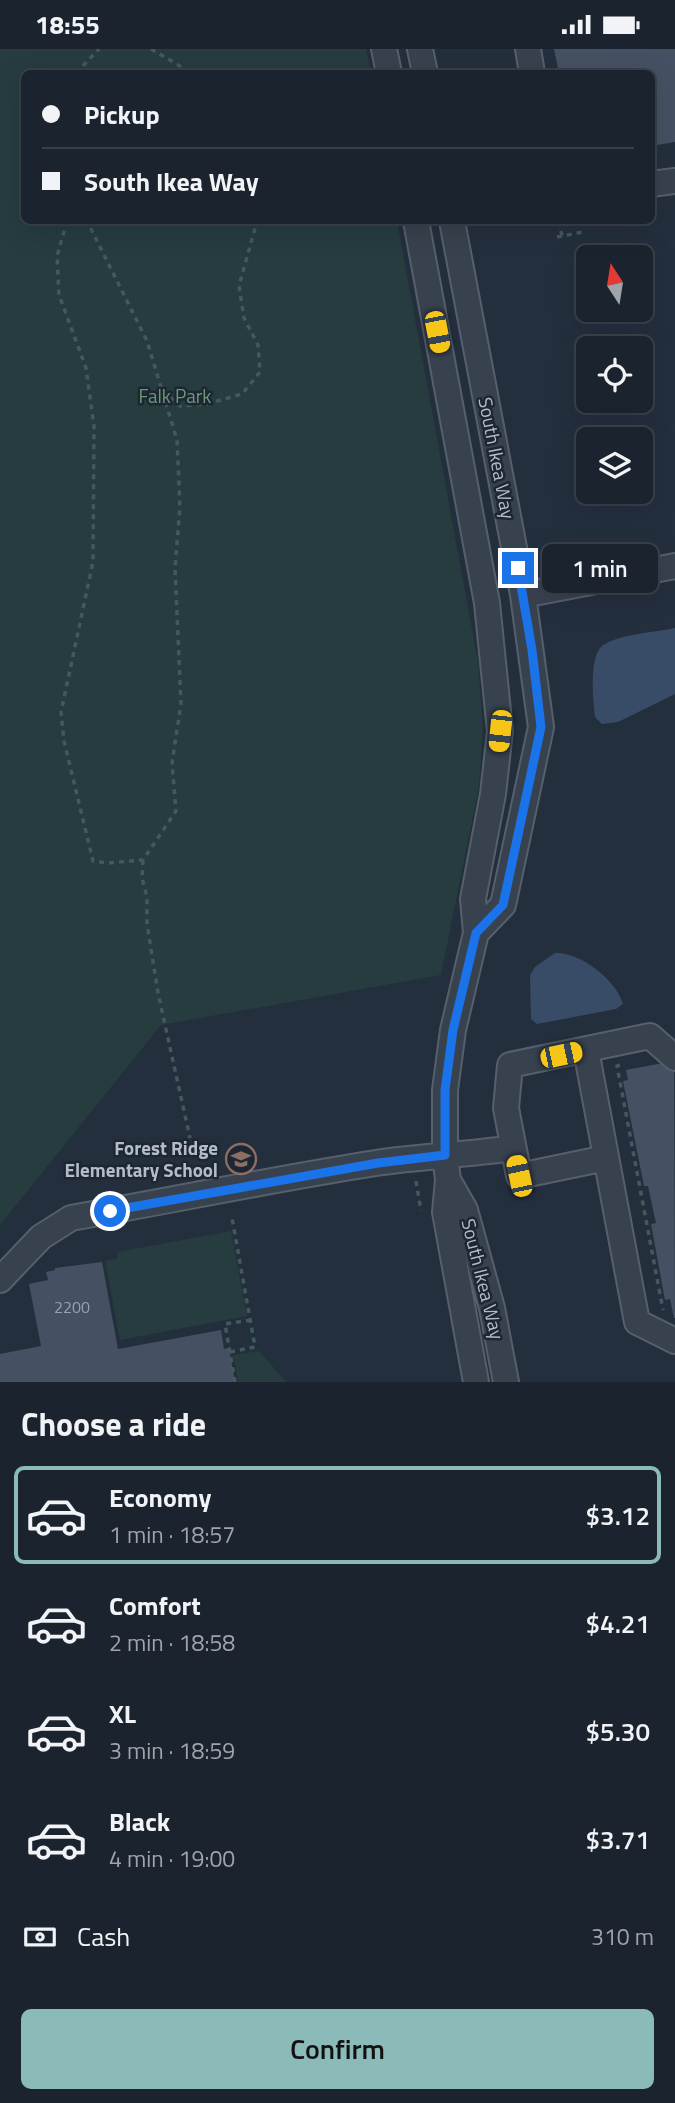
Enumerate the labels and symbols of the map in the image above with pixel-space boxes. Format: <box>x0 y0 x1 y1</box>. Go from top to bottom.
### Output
north arrow <box>576 245 653 322</box>
car <box>423 309 452 355</box>
park label: Falk Park <box>139 381 211 410</box>
street label: South Ikea Way <box>471 395 524 521</box>
callout: 1 min <box>542 543 658 593</box>
route end <box>502 552 534 584</box>
car <box>488 709 513 753</box>
car <box>539 1040 584 1070</box>
place label: Forest Ridge Elementary School <box>64 1133 218 1184</box>
school or university icon: Forest Ridge Elementary School <box>224 1142 258 1176</box>
car <box>505 1153 534 1199</box>
route start <box>94 1195 126 1227</box>
street label: South Ikea Way <box>454 1215 512 1342</box>
house number: 2200 <box>54 1295 90 1319</box>

